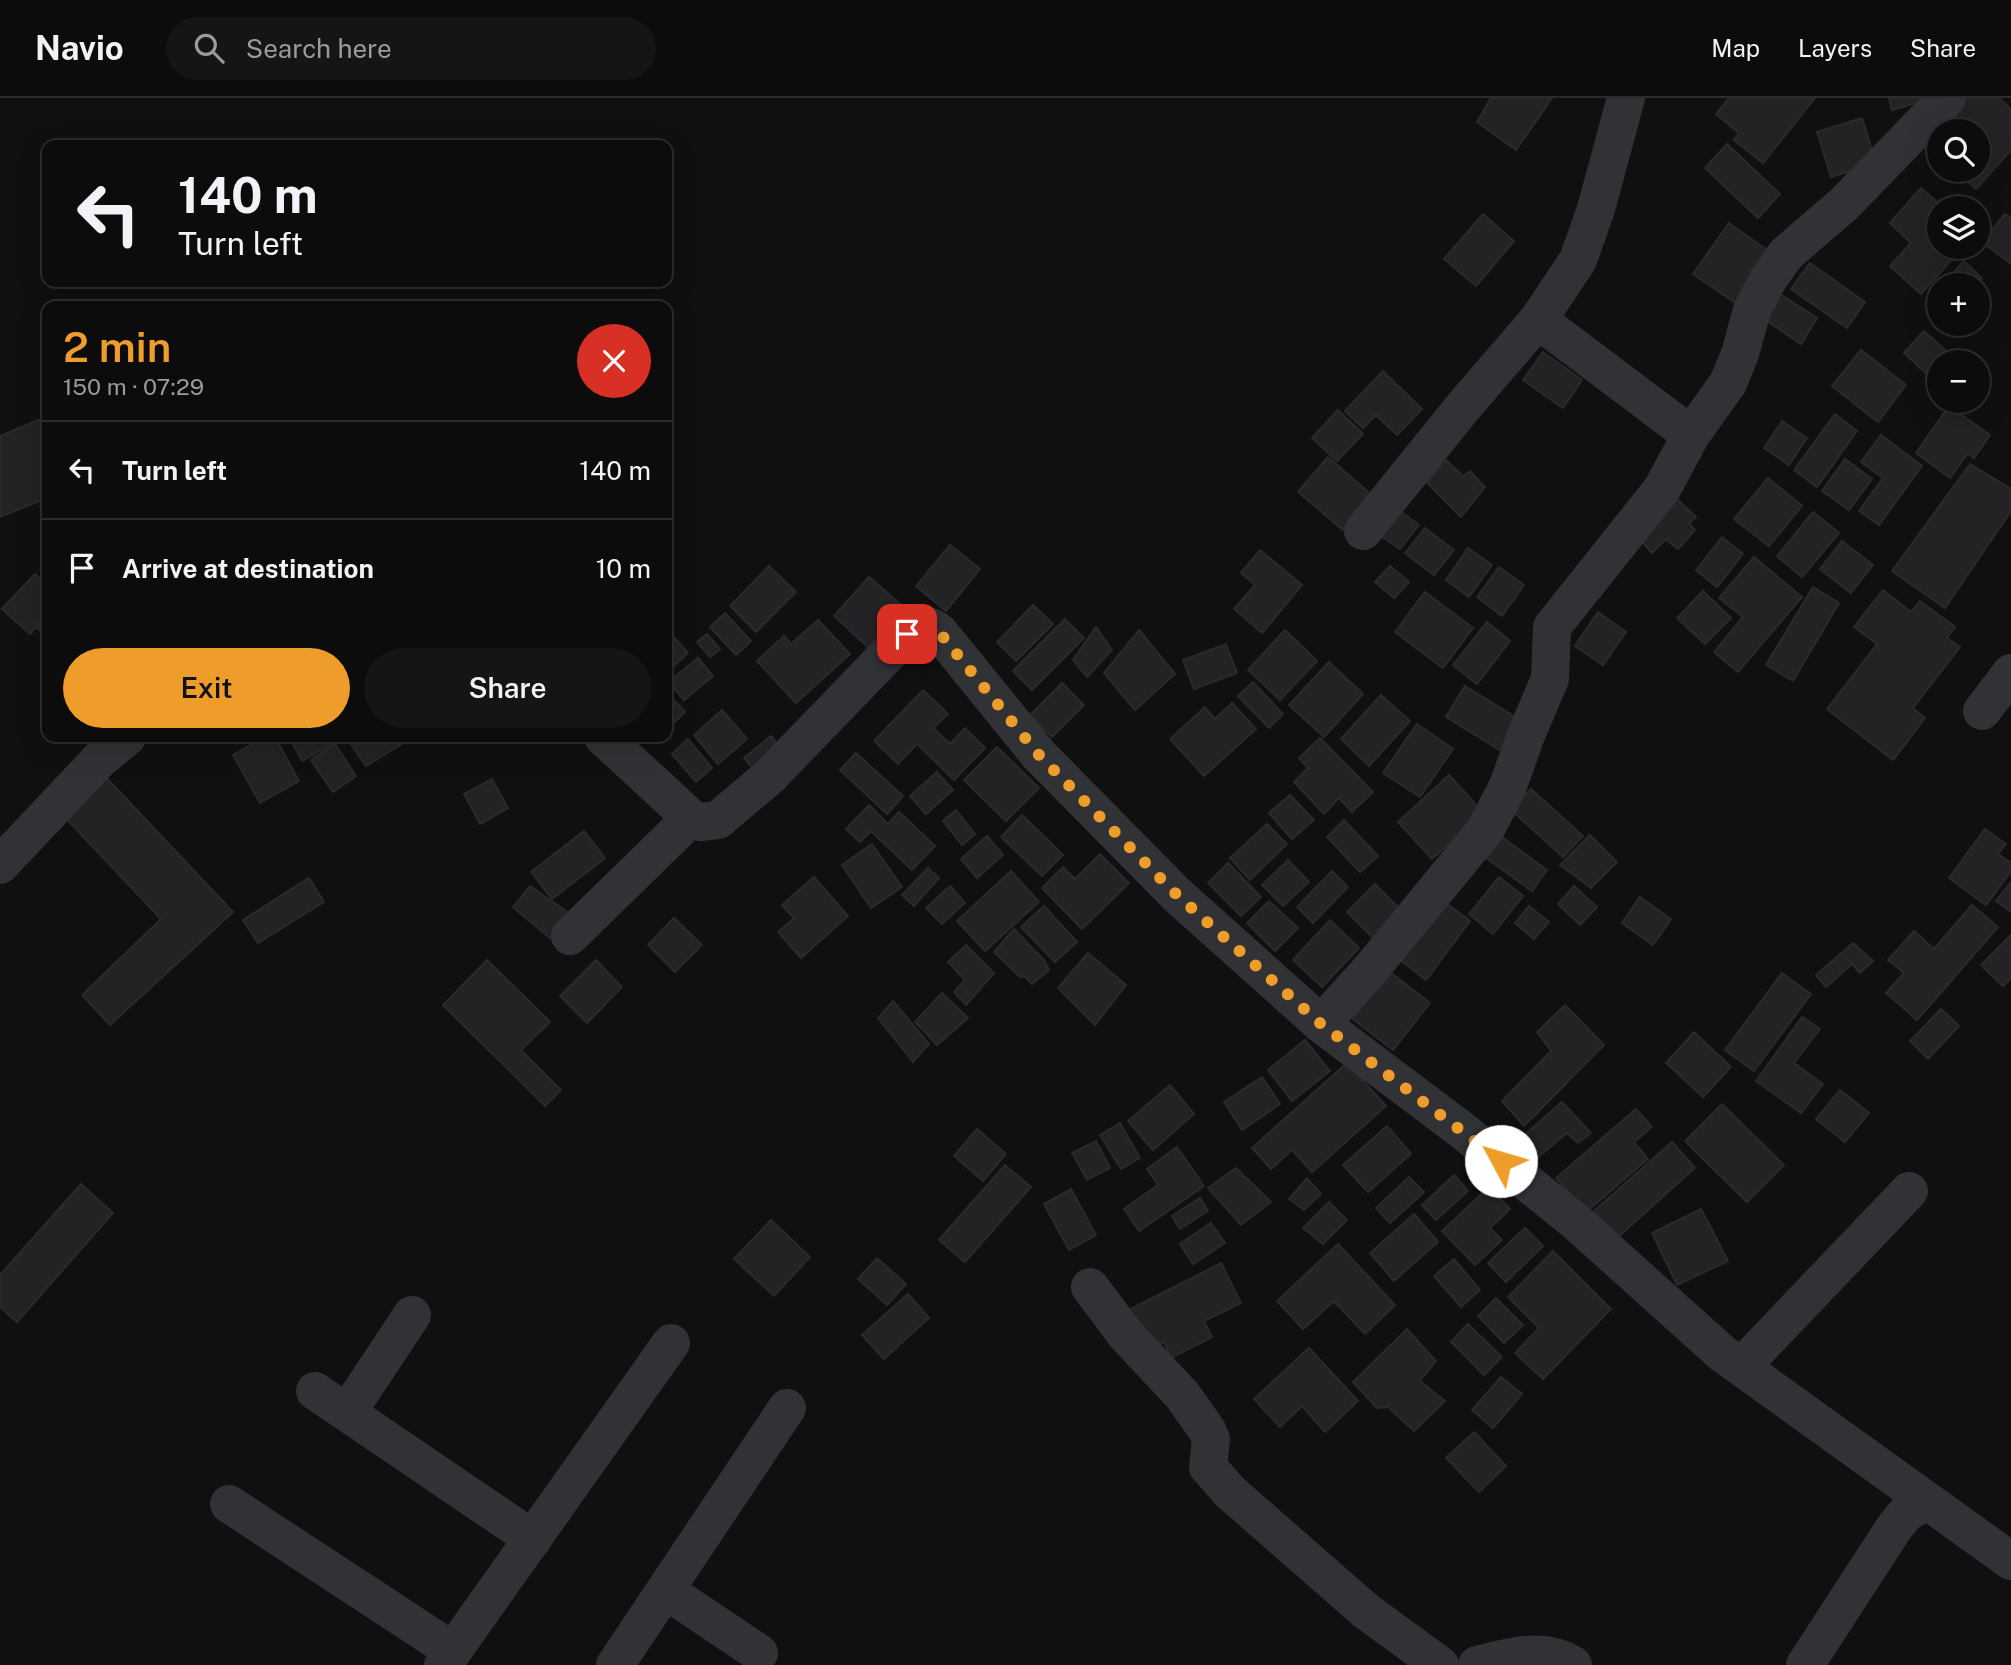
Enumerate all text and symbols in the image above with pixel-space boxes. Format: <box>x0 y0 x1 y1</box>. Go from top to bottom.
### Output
search box <box>166 17 656 80</box>
text: Navio <box>35 29 124 67</box>
icon: search <box>190 29 228 67</box>
text: Search here <box>246 33 392 64</box>
text: Map <box>1711 34 1760 62</box>
text: Layers <box>1798 34 1872 62</box>
text: Share <box>1910 34 1976 62</box>
map controls <box>1927 119 1990 413</box>
button: search <box>1927 119 1990 182</box>
text: 140 m <box>178 166 318 224</box>
icon: left <box>63 168 154 259</box>
button: layers <box>1927 196 1990 259</box>
text: Turn left <box>178 225 303 262</box>
button: + <box>1927 273 1990 336</box>
text: 2 min <box>63 322 171 371</box>
button: close <box>577 324 651 398</box>
button: − <box>1927 350 1990 413</box>
text: 150 m · 07:29 <box>63 373 204 400</box>
icon: left <box>63 451 101 489</box>
text: Turn left <box>122 455 227 486</box>
text: 140 m <box>579 455 651 486</box>
icon: arrive <box>63 549 101 587</box>
text: Arrive at destination <box>122 553 374 584</box>
text: 10 m <box>596 553 651 584</box>
pin <box>877 604 937 664</box>
icon: arrive <box>888 615 926 653</box>
button: Exit <box>63 648 350 728</box>
button: Share <box>364 648 651 728</box>
position arrow <box>1464 1124 1538 1198</box>

